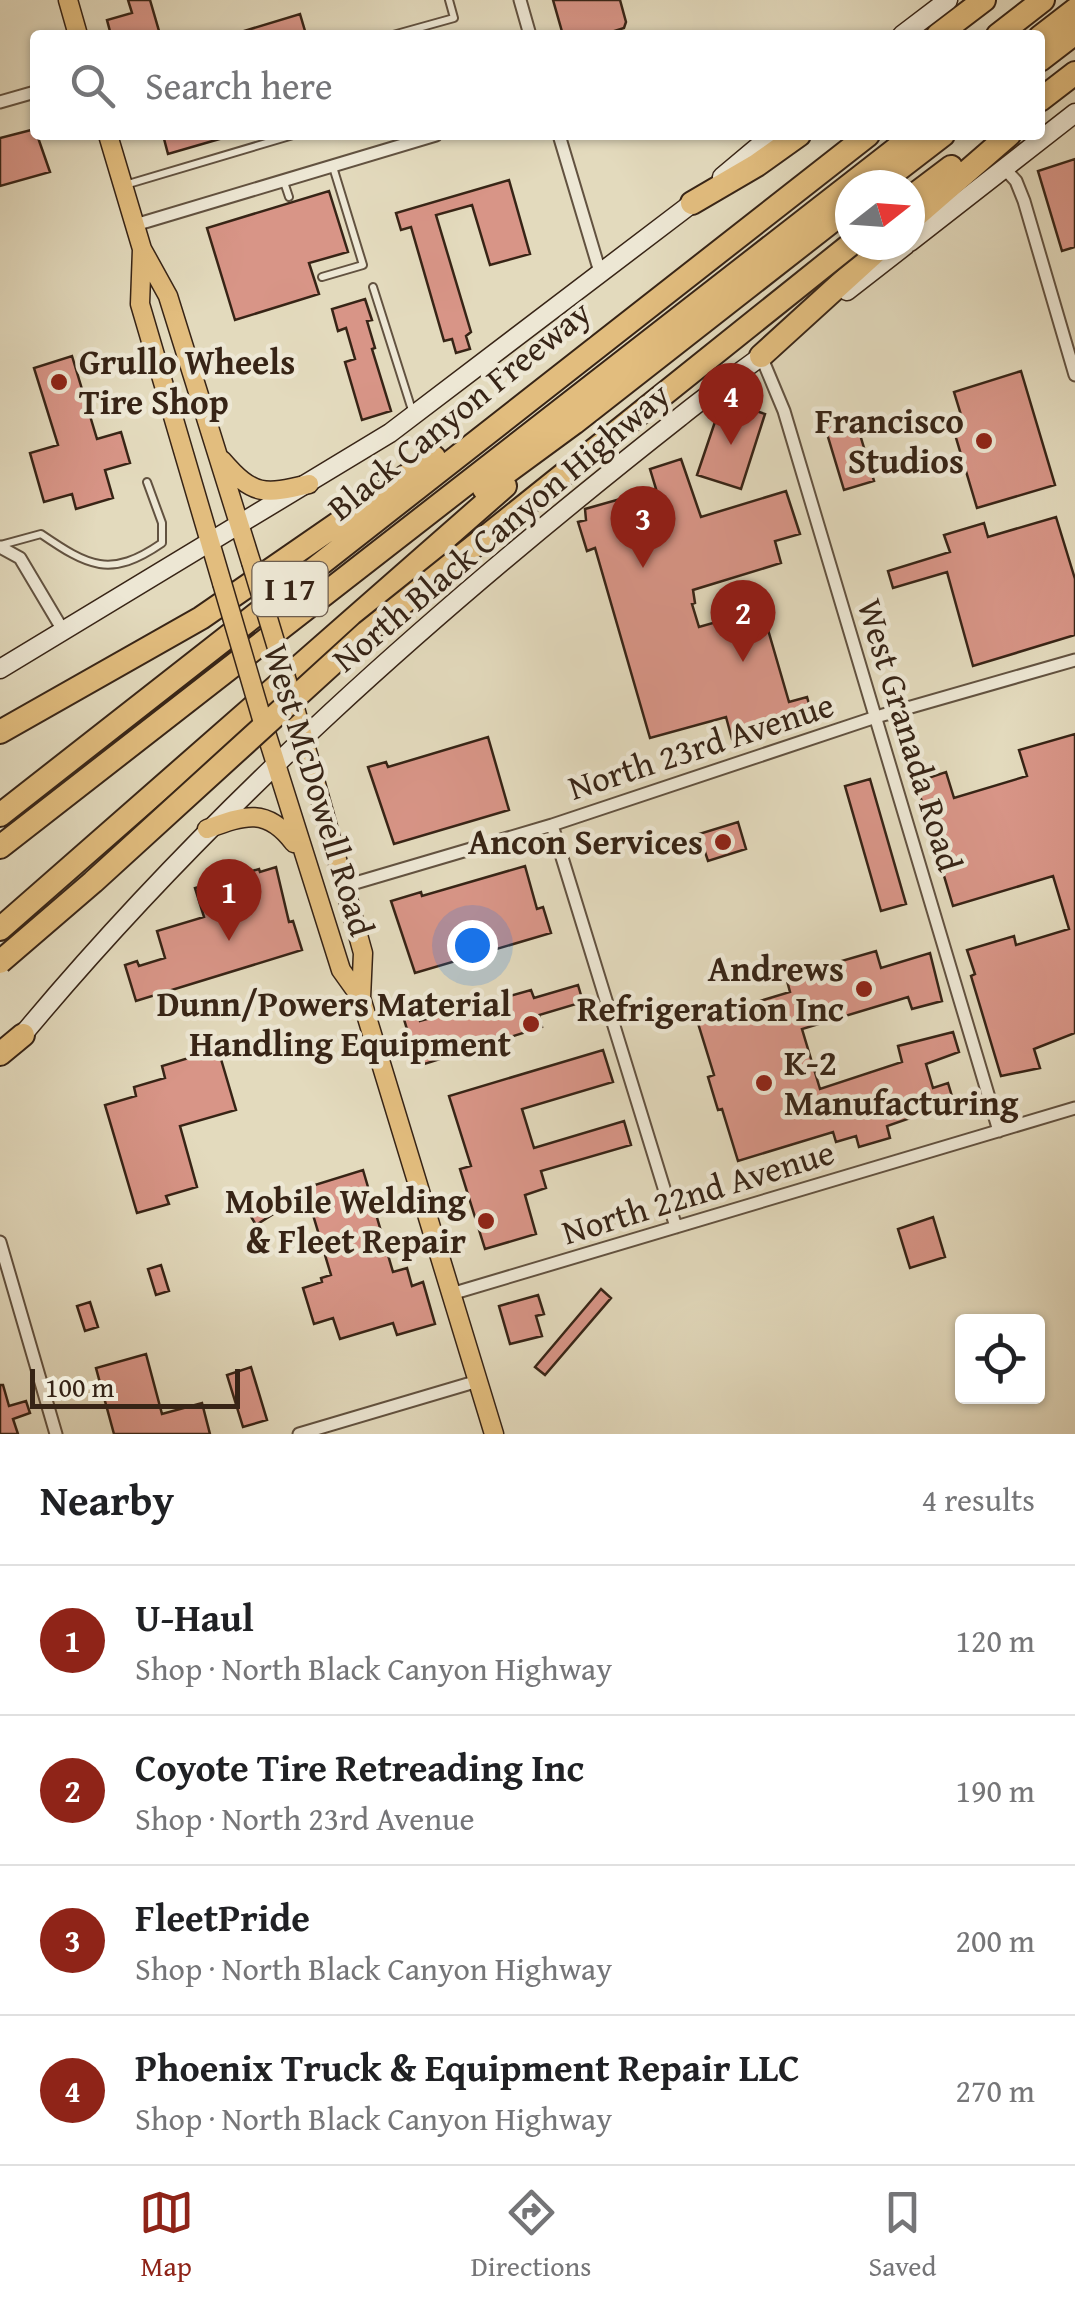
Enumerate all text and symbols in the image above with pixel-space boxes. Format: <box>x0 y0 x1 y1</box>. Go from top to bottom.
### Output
search box <box>30 30 1045 140</box>
text: Search here <box>145 57 333 113</box>
icon: search <box>65 58 120 113</box>
north arrow <box>835 170 925 260</box>
street label: Black Canyon Freeway <box>316 287 602 532</box>
place label: Grullo Wheels Tire Shop <box>79 336 295 427</box>
pin: 4 <box>698 362 764 445</box>
street label: North Black Canyon Highway <box>321 369 681 683</box>
marker: Grullo Wheels Tire Shop <box>48 371 70 393</box>
place label: Francisco Studios <box>815 395 964 486</box>
marker: Francisco Studios <box>973 430 995 452</box>
pin: 3 <box>610 486 676 568</box>
road number: I 17 <box>252 562 328 616</box>
pin: 2 <box>710 580 776 662</box>
street label: West Granada Road <box>845 592 976 878</box>
street label: West McDowell Road <box>251 638 388 942</box>
street label: North 23rd Avenue <box>561 679 840 813</box>
place label: Ancon Services <box>468 816 703 867</box>
marker: Ancon Services <box>712 831 734 853</box>
pin: 1 <box>196 858 262 941</box>
your location <box>447 920 498 971</box>
place label: Andrews Refrigeration Inc <box>577 943 844 1034</box>
place label: Dunn/Powers Material Handling Equipment <box>157 978 511 1069</box>
marker: Andrews Refrigeration Inc <box>853 978 875 1000</box>
marker: Dunn/Powers Material Handling Equipment <box>520 1013 542 1035</box>
place label: K-2 Manufacturing <box>784 1037 1019 1128</box>
marker: K-2 Manufacturing <box>753 1072 775 1094</box>
street label: North 22nd Avenue <box>555 1126 840 1257</box>
place label: Mobile Welding & Fleet Repair <box>225 1175 467 1266</box>
marker: Mobile Welding & Fleet Repair <box>475 1210 497 1232</box>
map controls <box>955 1314 1045 1404</box>
button: locate <box>955 1314 1045 1404</box>
scale bar <box>30 1364 240 1408</box>
text: 100 m <box>45 1366 114 1407</box>
text: Nearby <box>40 1469 174 1530</box>
text: 4 results <box>922 1476 1035 1523</box>
text: U-Haul <box>135 1589 254 1645</box>
text: 1 <box>64 1617 81 1664</box>
text: 120 m <box>956 1617 1035 1664</box>
text: Shop · North Black Canyon Highway <box>135 1645 612 1692</box>
text: Coyote Tire Retreading Inc <box>135 1739 584 1795</box>
text: 2 <box>64 1767 81 1814</box>
text: 190 m <box>956 1767 1035 1814</box>
text: Shop · North 23rd Avenue <box>135 1795 474 1842</box>
text: FleetPride <box>135 1889 310 1945</box>
text: 3 <box>64 1917 81 1964</box>
text: 200 m <box>956 1917 1035 1964</box>
text: Shop · North Black Canyon Highway <box>135 1945 612 1992</box>
text: Phoenix Truck & Equipment Repair LLC <box>135 2039 800 2095</box>
text: 4 <box>64 2067 81 2114</box>
text: 270 m <box>956 2067 1035 2114</box>
text: Shop · North Black Canyon Highway <box>135 2095 612 2142</box>
tab: Map <box>139 2185 194 2286</box>
tab: Directions <box>471 2185 591 2286</box>
tab: Saved <box>869 2185 936 2286</box>

